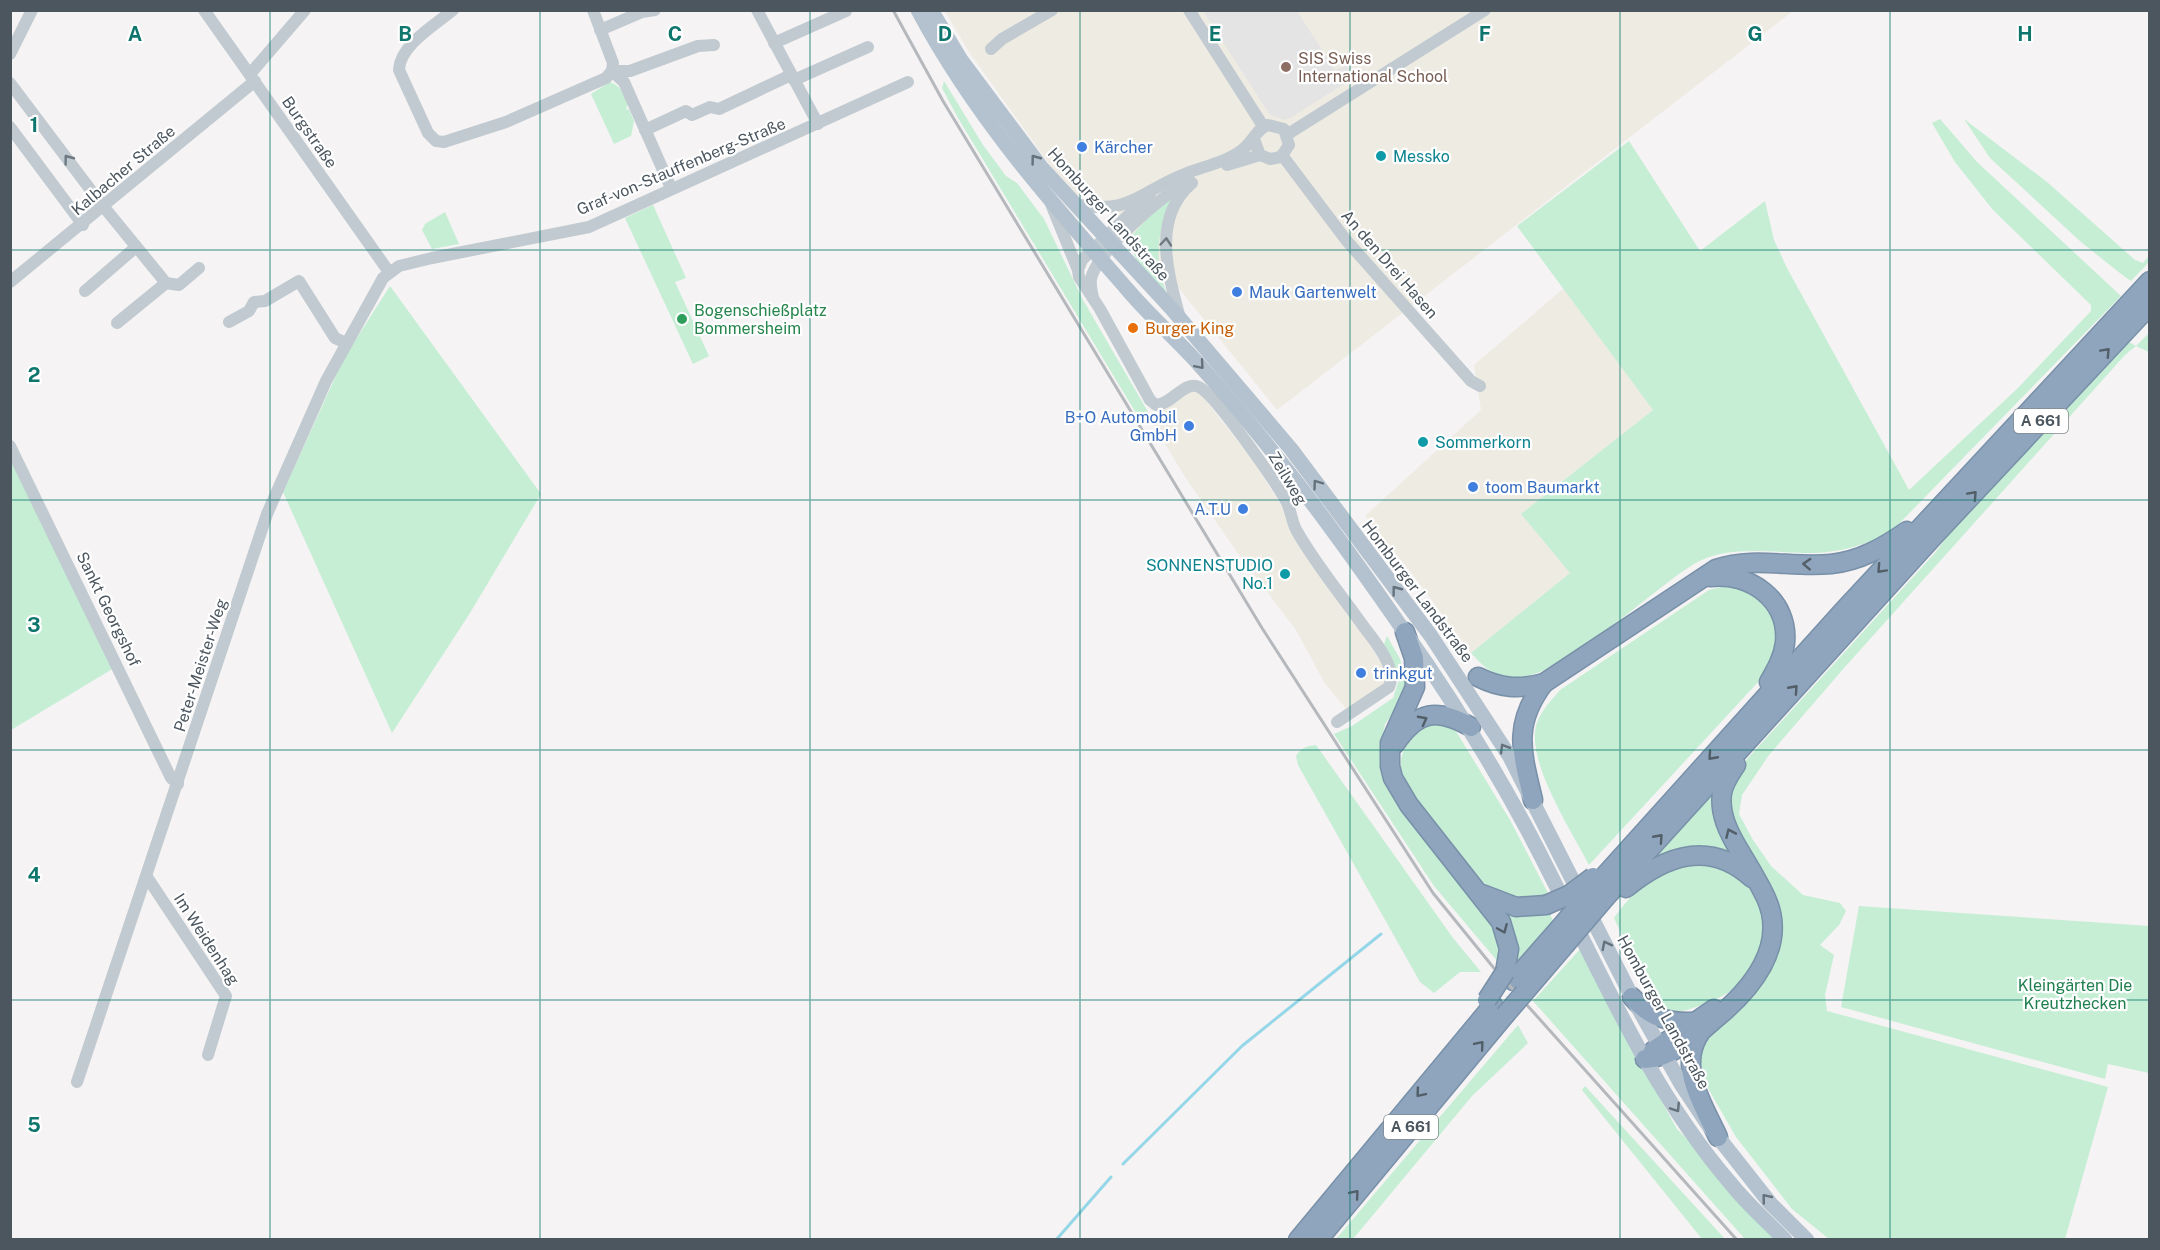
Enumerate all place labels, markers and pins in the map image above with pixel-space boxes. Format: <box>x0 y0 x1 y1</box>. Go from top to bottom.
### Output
place label: SIS Swiss International School <box>1298 49 1448 86</box>
marker: SIS Swiss International School <box>1279 60 1293 74</box>
place label: Kärcher <box>1094 138 1153 157</box>
marker: Kärcher <box>1075 140 1089 154</box>
place label: Messko <box>1393 147 1450 166</box>
marker: Messko <box>1374 149 1388 163</box>
place label: Mauk Gartenwelt <box>1249 283 1377 302</box>
marker: Mauk Gartenwelt <box>1230 285 1244 299</box>
place label: Bogenschießplatz Bommersheim <box>694 301 827 338</box>
marker: Bogenschießplatz Bommersheim <box>675 312 689 326</box>
place label: Burger King <box>1145 319 1234 338</box>
marker: Burger King <box>1126 321 1140 335</box>
place label: B+O Automobil GmbH <box>1065 408 1177 445</box>
marker: B+O Automobil GmbH <box>1182 419 1196 433</box>
place label: Sommerkorn <box>1435 433 1531 452</box>
marker: Sommerkorn <box>1416 435 1430 449</box>
place label: toom Baumarkt <box>1485 478 1600 497</box>
marker: toom Baumarkt <box>1466 480 1480 494</box>
place label: A.T.U <box>1194 500 1231 519</box>
marker: A.T.U <box>1236 502 1250 516</box>
place label: SONNENSTUDIO No.1 <box>1146 556 1273 593</box>
marker: SONNENSTUDIO No.1 <box>1278 567 1292 581</box>
place label: trinkgut <box>1373 664 1433 683</box>
marker: trinkgut <box>1354 666 1368 680</box>

